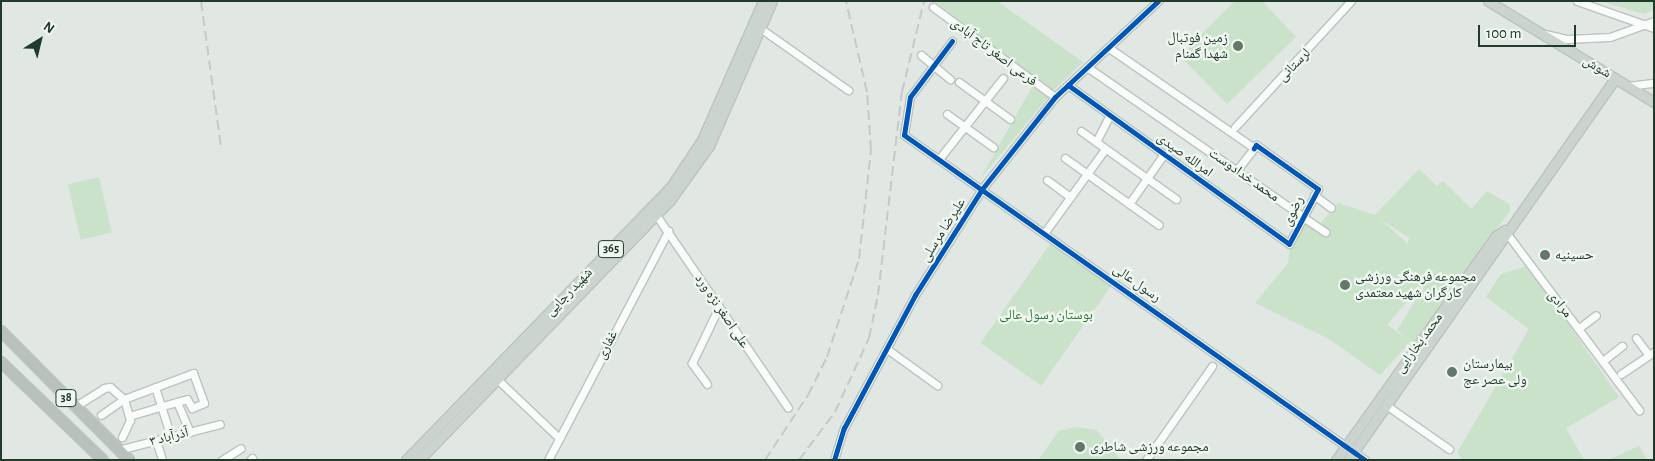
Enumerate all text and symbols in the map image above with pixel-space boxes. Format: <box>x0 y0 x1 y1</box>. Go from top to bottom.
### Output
street label: فرعی اصغر تاج آبادی <box>948 14 1040 90</box>
north arrow <box>15 15 65 65</box>
scale bar <box>1480 15 1578 47</box>
text: N <box>41 19 57 36</box>
text: 100 m <box>1486 26 1521 41</box>
place label: زمین فوتبال شهدا گمنام <box>1167 30 1228 62</box>
marker: زمین فوتبال شهدا گمنام <box>1232 40 1244 52</box>
street label: لرستانی <box>1274 45 1314 85</box>
street label: شوش <box>1580 52 1614 82</box>
street label: امرالله صیدی <box>1154 129 1216 181</box>
street label: محمد خدادوست <box>1205 145 1283 205</box>
street label: رضوی <box>1279 193 1307 229</box>
street label: علیرضا مرسلی <box>917 195 969 265</box>
road number: 365 <box>597 240 625 258</box>
place label: حسینیه <box>1555 247 1594 263</box>
marker: حسینیه <box>1539 249 1551 261</box>
street label: رسول عالی <box>1110 260 1164 306</box>
street label: شهید رجایی <box>542 264 596 320</box>
place label: مجموعه فرهنگی ورزشی کارگران شهید معتمدی <box>1355 269 1476 302</box>
street label: علی اصغر نژه ورد <box>691 271 753 351</box>
marker: مجموعه فرهنگی ورزشی کارگران شهید معتمدی <box>1339 279 1351 291</box>
street label: مرادی <box>1544 287 1576 321</box>
park label: بوستان رسول عالی <box>999 307 1093 323</box>
street label: محمد بخارایی <box>1392 310 1446 376</box>
street label: غفاری <box>593 328 621 362</box>
place label: بیمارستان ولی عصر عج <box>1463 356 1527 388</box>
marker: بیمارستان ولی عصر عج <box>1445 365 1459 379</box>
road number: 38 <box>55 388 77 408</box>
street label: ۳ آذرآباد <box>148 424 190 450</box>
place label: مجموعه ورزشی شاطری <box>1090 439 1209 455</box>
marker: مجموعه ورزشی شاطری <box>1074 441 1086 453</box>

